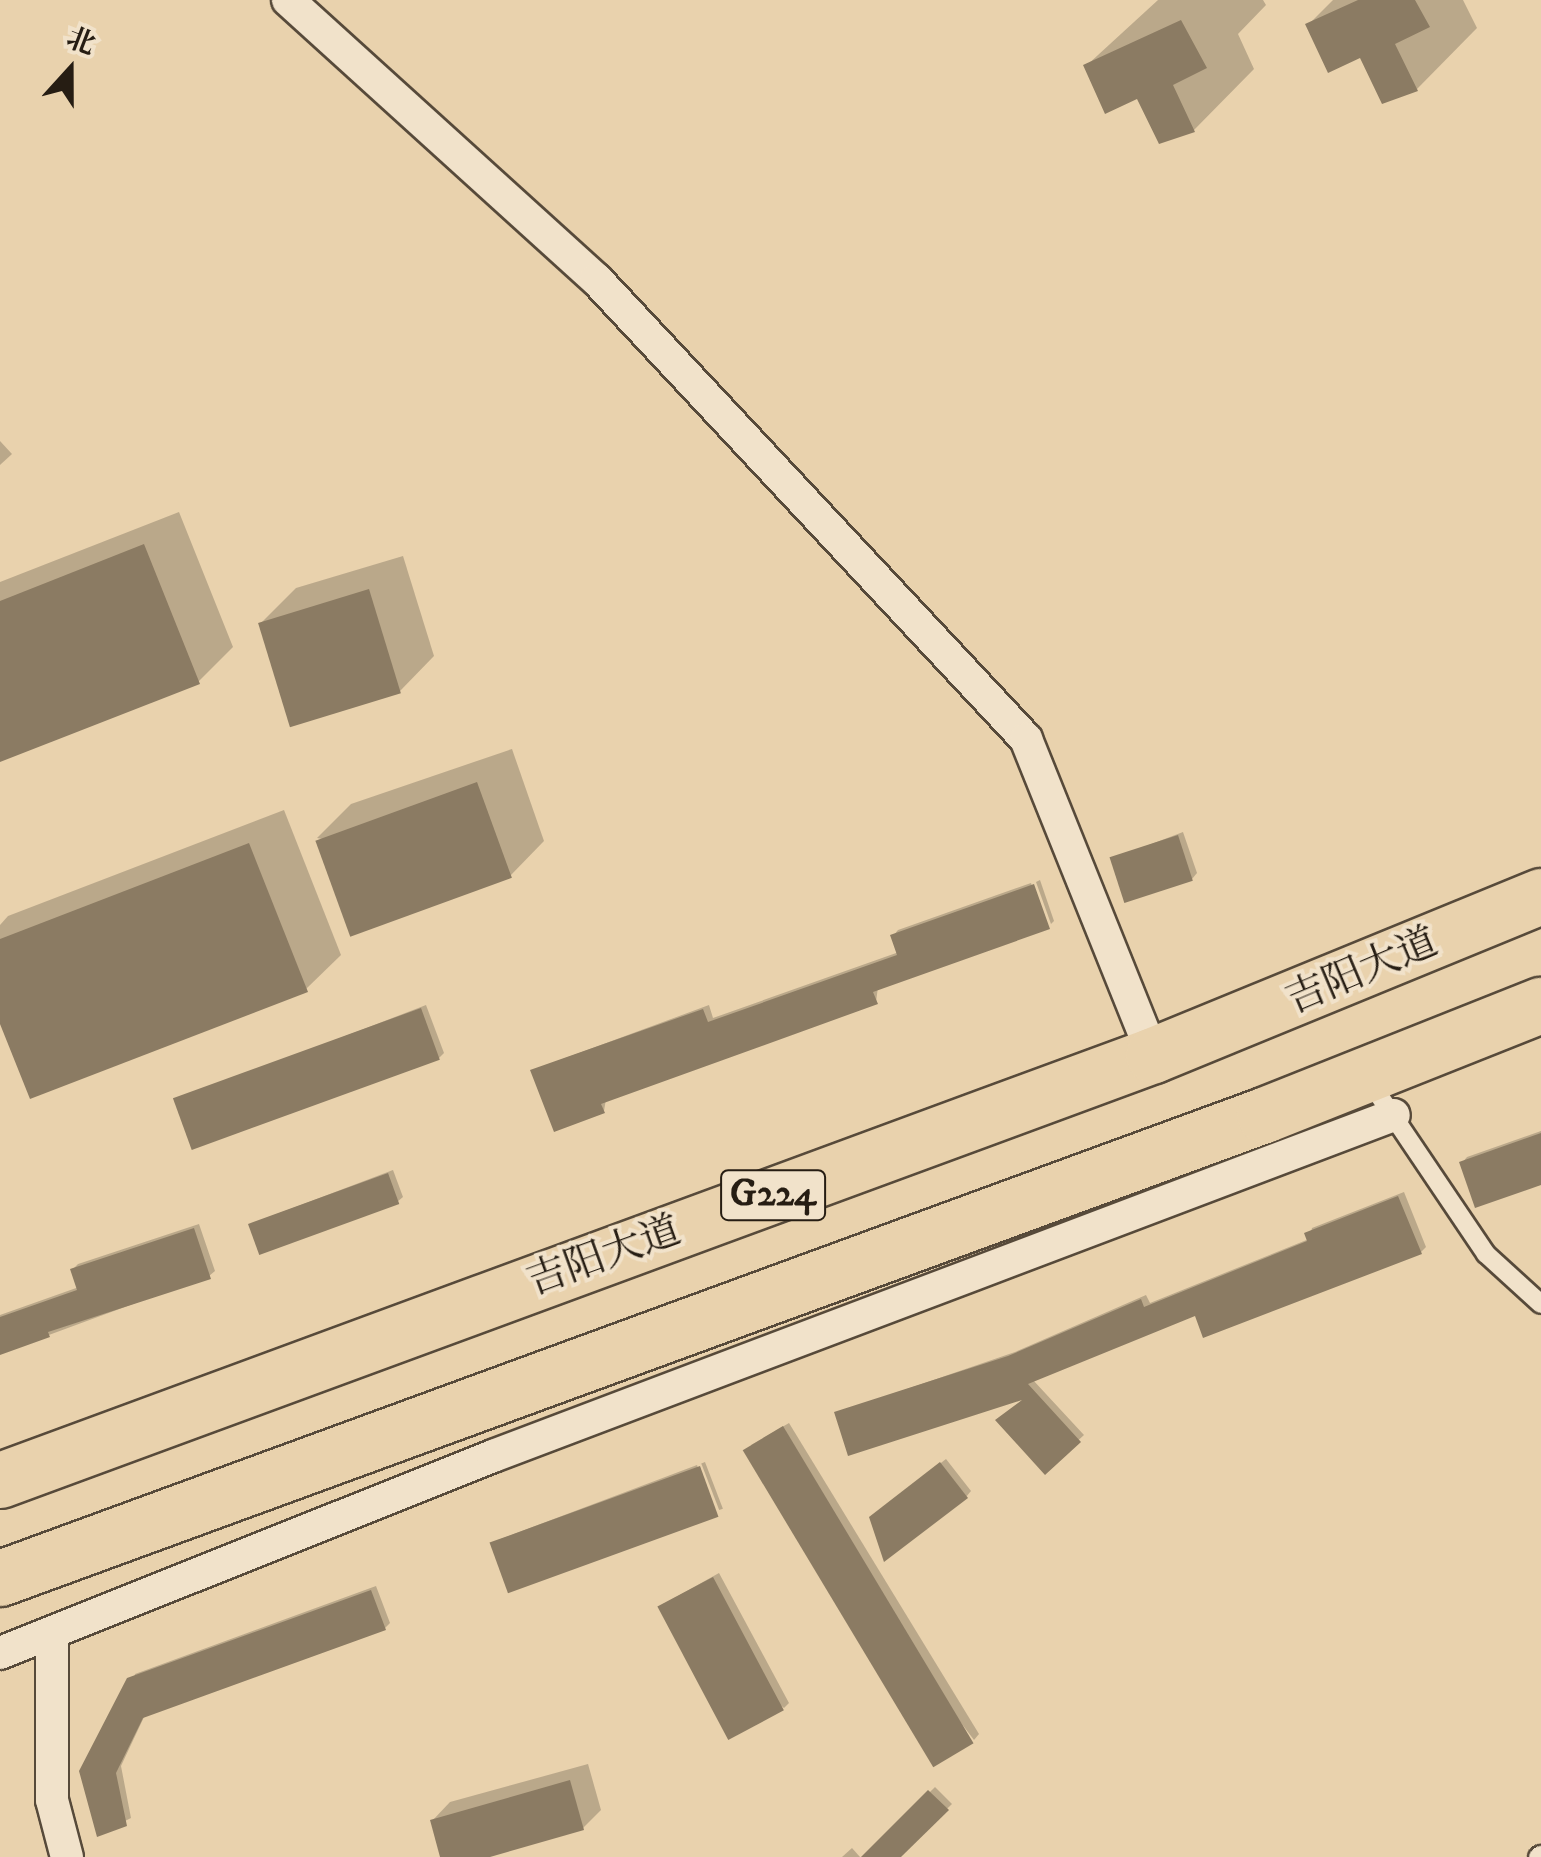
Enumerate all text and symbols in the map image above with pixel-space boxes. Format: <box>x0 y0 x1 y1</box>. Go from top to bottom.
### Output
north arrow <box>20 20 120 120</box>
text: 北 <box>62 20 100 63</box>
street label: 吉阳大道 <box>1279 919 1445 1025</box>
road number: G224 <box>718 1162 828 1228</box>
street label: 吉阳大道 <box>521 1207 687 1307</box>

